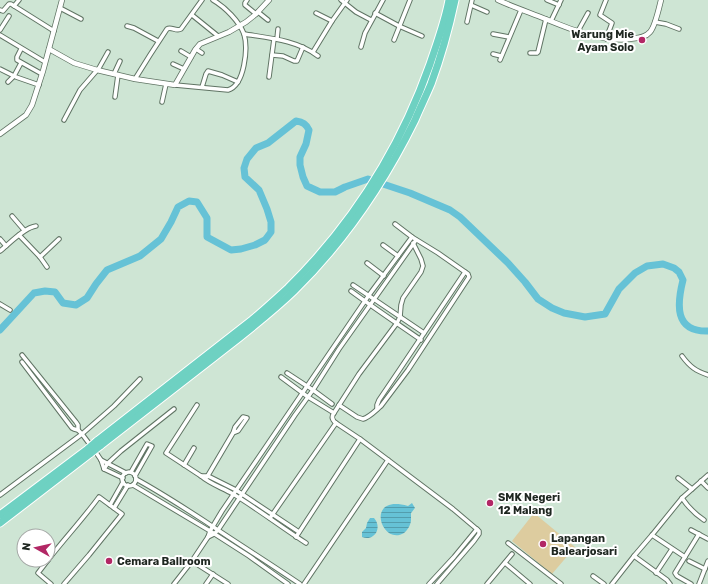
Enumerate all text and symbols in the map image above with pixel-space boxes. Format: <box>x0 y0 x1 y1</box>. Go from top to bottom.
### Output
place label: Warung Mie Ayam Solo <box>571 28 634 54</box>
marker: Warung Mie Ayam Solo <box>637 35 647 45</box>
place label: SMK Negeri 12 Malang <box>498 491 560 517</box>
marker: SMK Negeri 12 Malang <box>485 498 495 508</box>
north arrow <box>16 528 56 568</box>
place label: Lapangan Balearjosari <box>551 532 617 558</box>
marker: Lapangan Balearjosari <box>538 539 548 549</box>
text: N <box>20 542 34 552</box>
place label: Cemara Ballroom <box>117 555 211 568</box>
marker: Cemara Ballroom <box>104 556 114 566</box>

